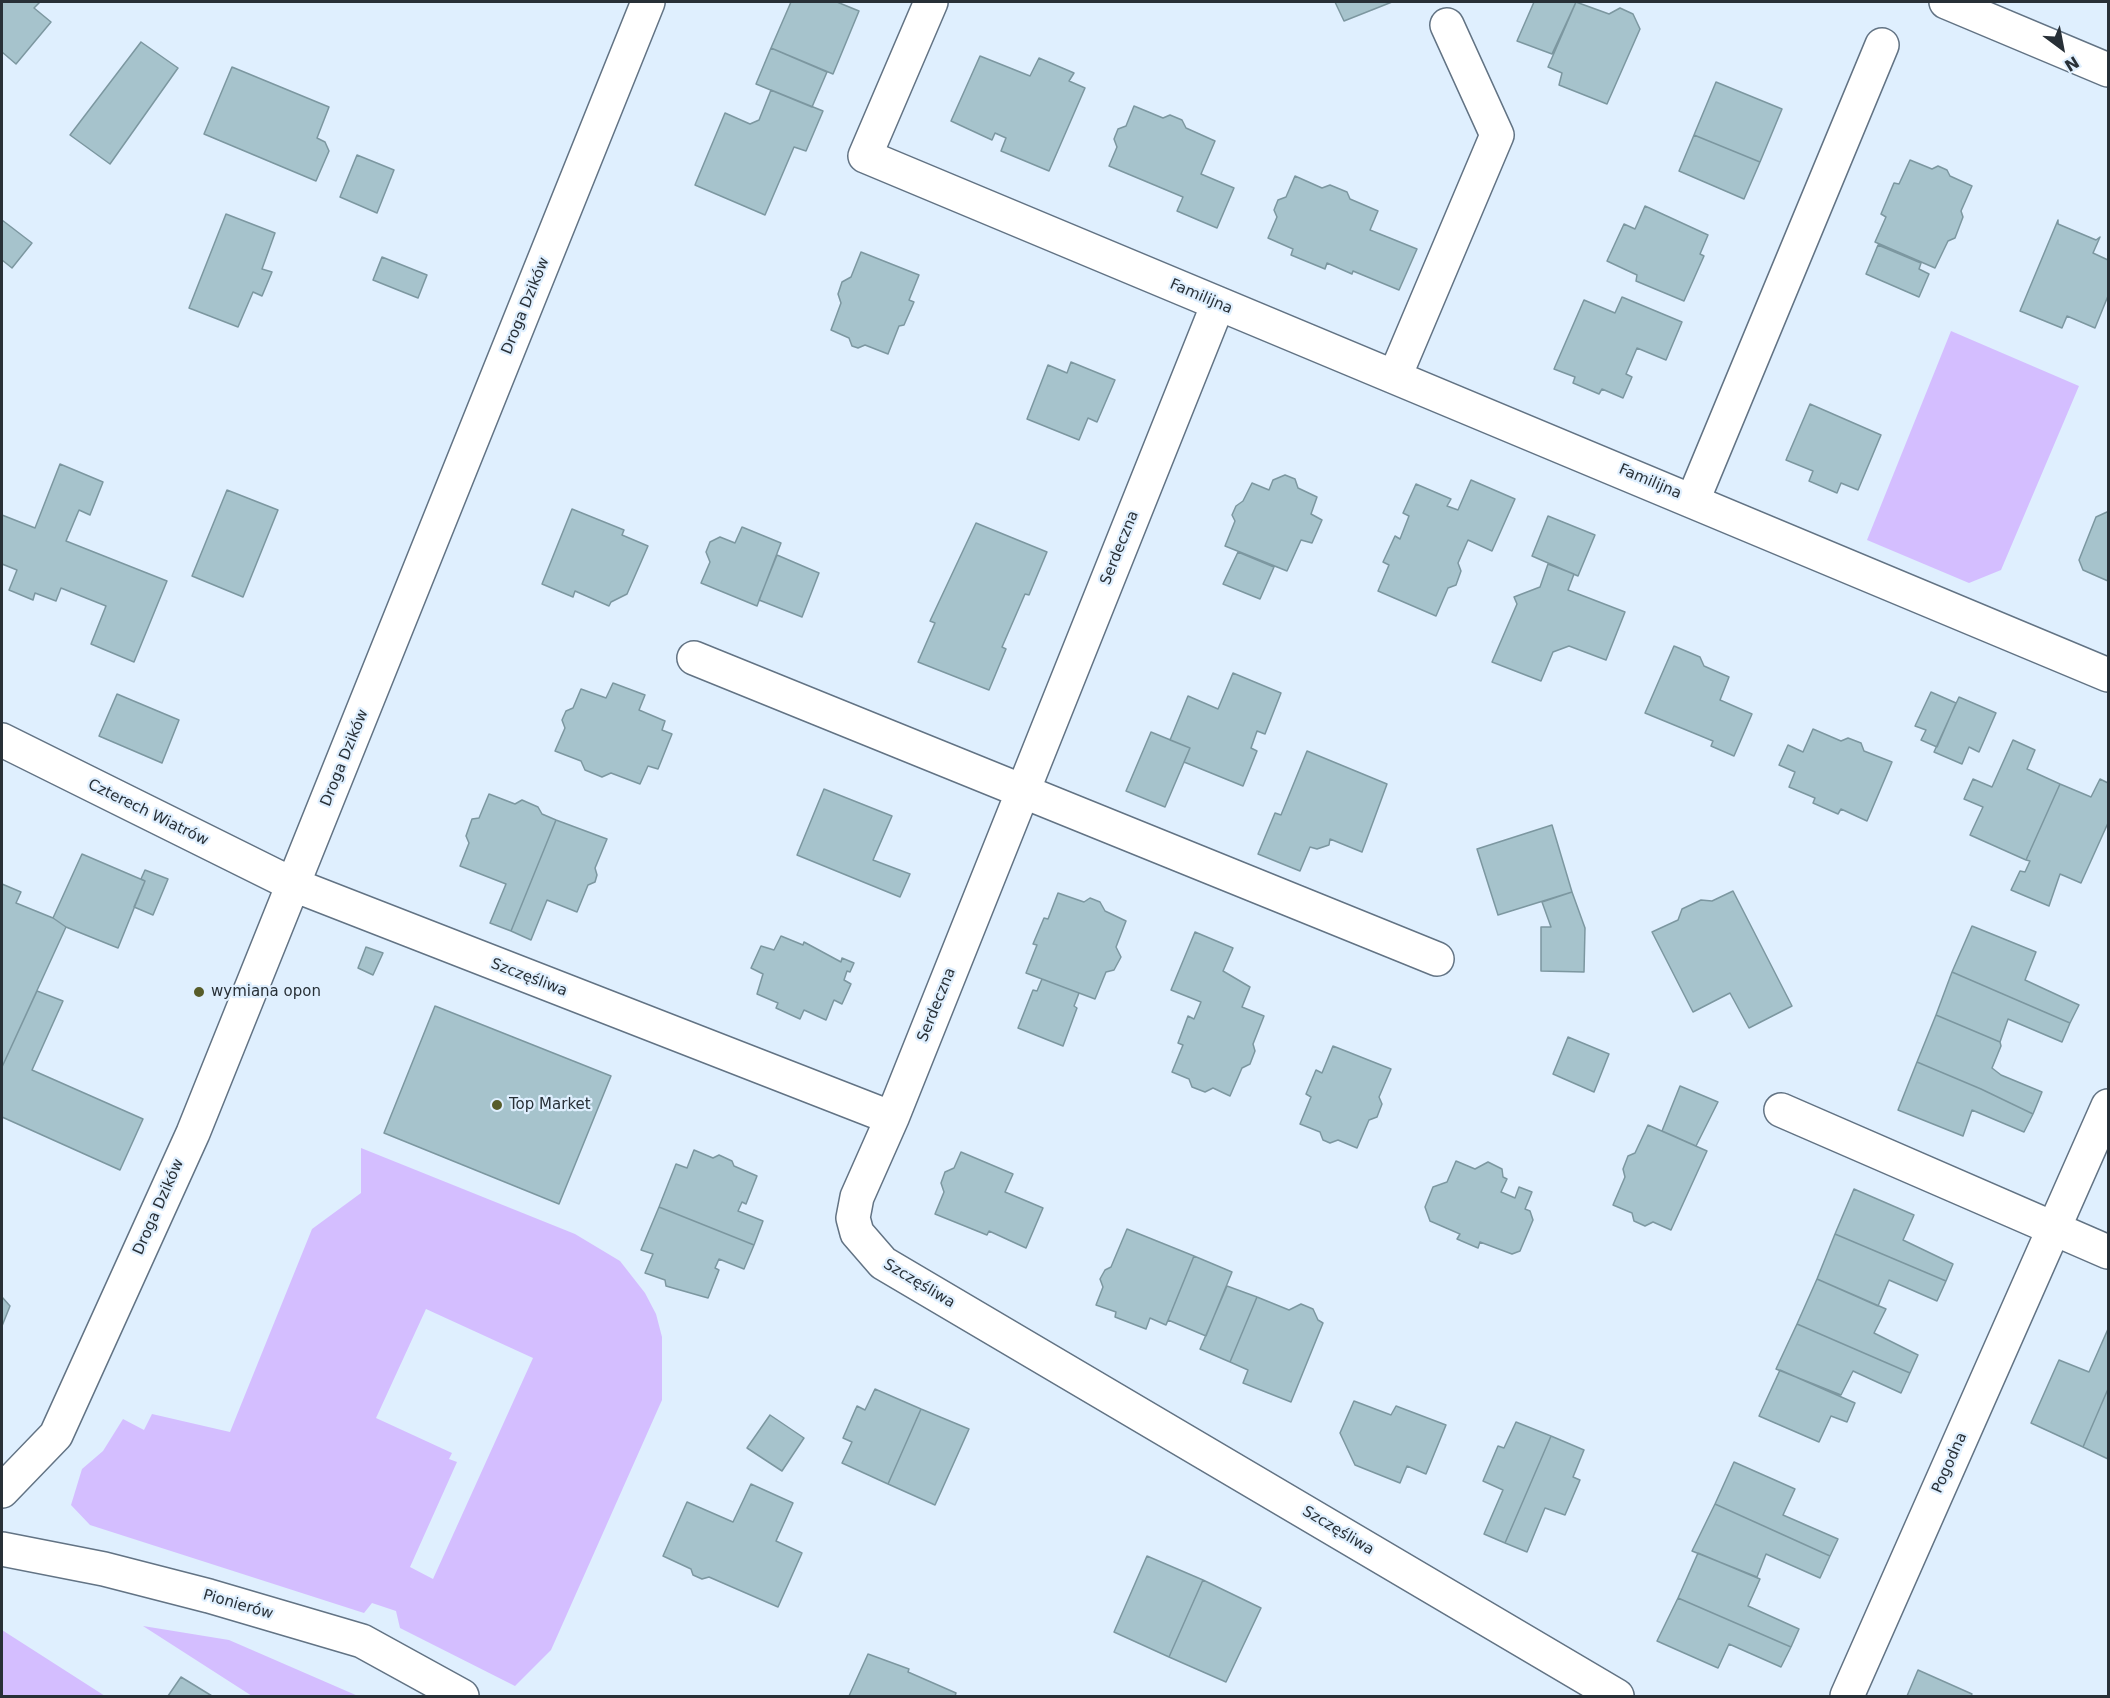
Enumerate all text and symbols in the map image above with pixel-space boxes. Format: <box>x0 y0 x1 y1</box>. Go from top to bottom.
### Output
north arrow <box>2032 18 2092 78</box>
text: N <box>2061 52 2083 75</box>
street label: Droga Dzików <box>498 255 554 357</box>
street label: Familijna <box>1167 276 1235 318</box>
street label: Familijna <box>1616 461 1684 503</box>
street label: Serdeczna <box>1097 508 1143 588</box>
street label: Droga Dzików <box>317 707 373 809</box>
street label: Czterech Wiatrów <box>85 776 211 850</box>
street label: Szczęśliwa <box>488 955 570 1001</box>
street label: Serdeczna <box>914 965 960 1045</box>
place label: wymiana opon <box>211 983 321 1001</box>
marker: wymiana opon <box>192 985 206 999</box>
place label: Top Market <box>509 1096 591 1114</box>
marker: Top Market <box>490 1098 504 1112</box>
street label: Droga Dzików <box>130 1156 188 1258</box>
street label: Szczęśliwa <box>880 1256 958 1312</box>
street label: Pogodna <box>1929 1430 1971 1496</box>
street label: Szczęśliwa <box>1299 1503 1377 1559</box>
street label: Pionierów <box>201 1586 275 1624</box>

